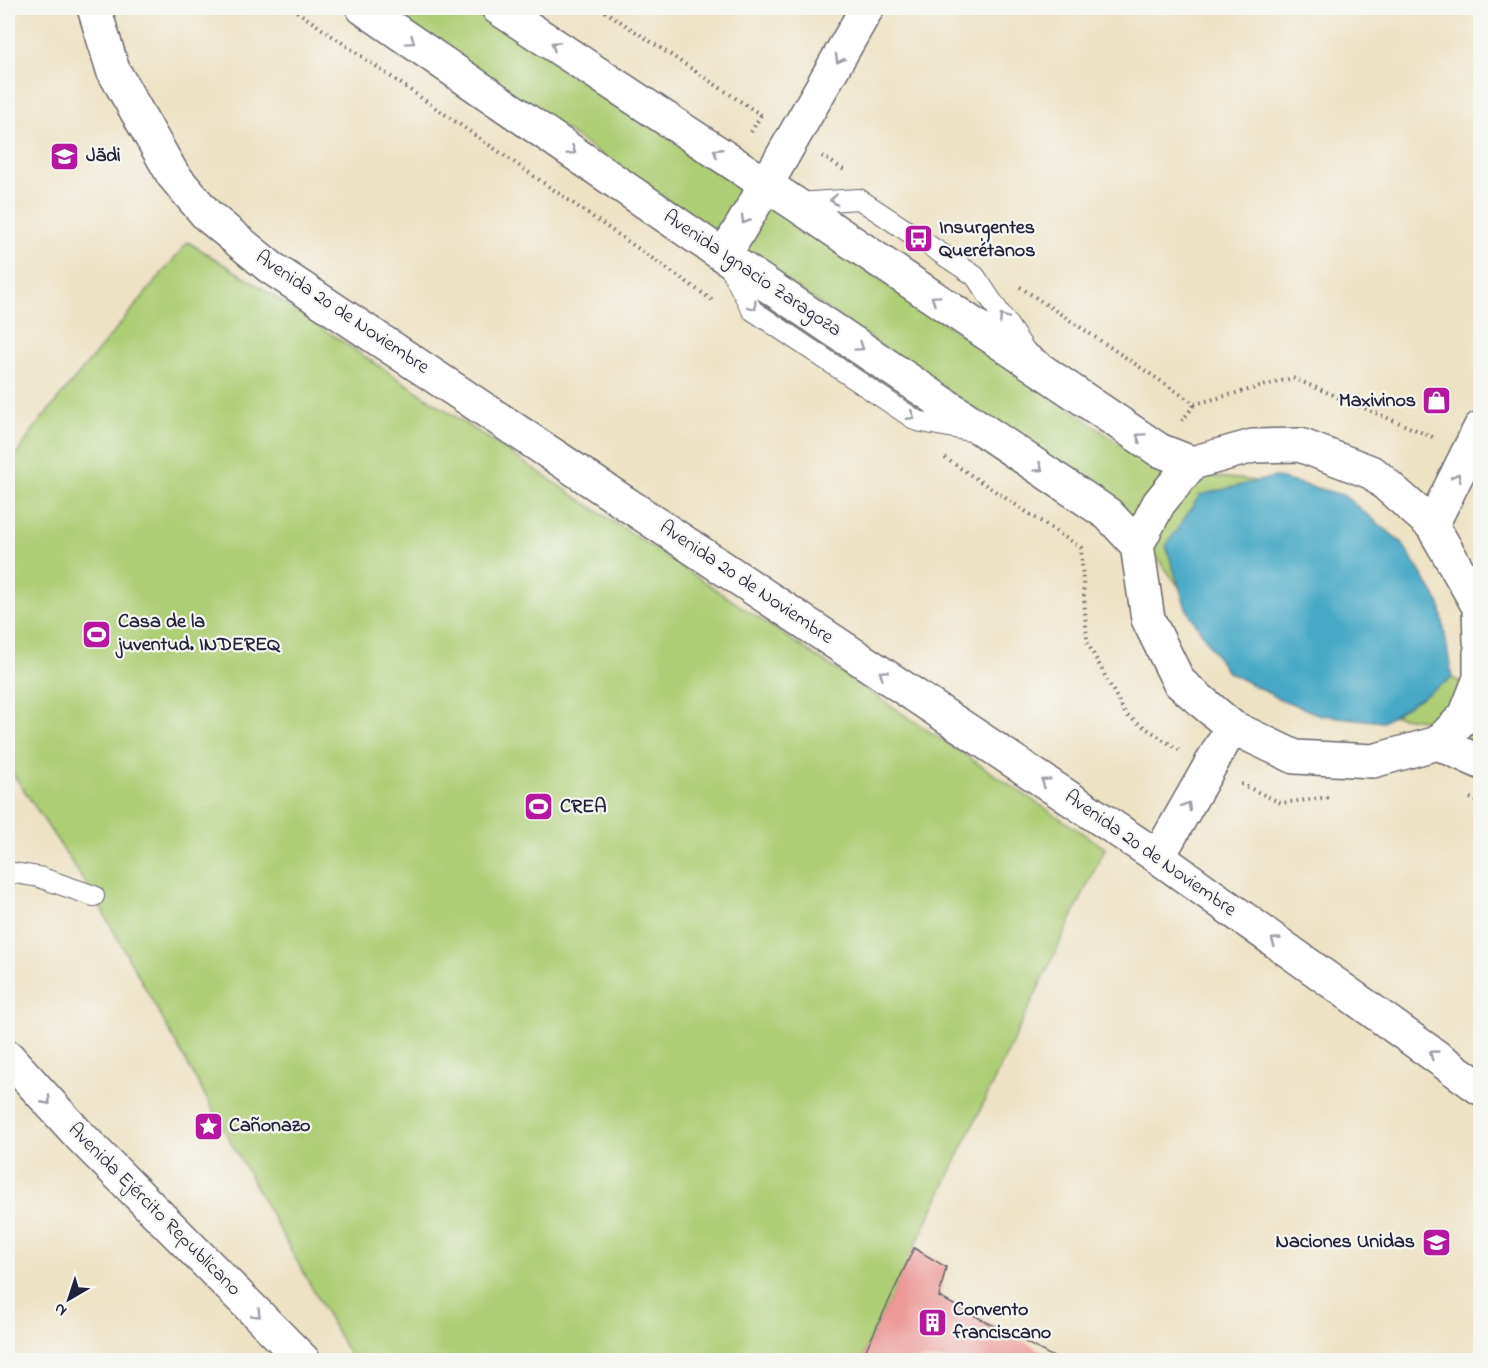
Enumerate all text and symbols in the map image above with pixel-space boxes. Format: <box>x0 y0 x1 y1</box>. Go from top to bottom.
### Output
one-way arrow <box>404 33 415 44</box>
one-way arrow <box>550 41 561 52</box>
one-way arrow <box>835 53 846 63</box>
school or university icon: Jädi <box>49 140 81 172</box>
place label: Jädi <box>86 142 121 171</box>
one-way arrow <box>565 144 576 155</box>
one-way arrow <box>713 148 724 159</box>
one-way arrow <box>829 194 838 207</box>
street label: Avenida Ignacio Zaragoza <box>656 203 847 346</box>
one-way arrow <box>741 214 752 224</box>
place label: Insurgentes Querétanos <box>939 214 1035 266</box>
bus stop icon: Insurgentes Querétanos <box>902 223 934 255</box>
street label: Avenida 20 de Noviembre <box>249 244 435 382</box>
one-way arrow <box>931 295 942 306</box>
one-way arrow <box>745 299 756 310</box>
one-way arrow <box>999 314 1011 324</box>
one-way arrow <box>853 340 864 351</box>
shop icon: Maxivinos <box>1421 385 1453 417</box>
place label: Maxivinos <box>1339 387 1416 416</box>
one-way arrow <box>905 409 915 421</box>
one-way arrow <box>1136 433 1147 444</box>
one-way arrow <box>1032 461 1043 472</box>
one-way arrow <box>1449 472 1461 483</box>
street label: Avenida 20 de Noviembre <box>653 514 839 652</box>
place label: Casa de la juventud. INDEREQ <box>115 608 281 660</box>
sports icon: Casa de la juventud. INDEREQ <box>81 618 113 650</box>
one-way arrow <box>878 670 889 681</box>
one-way arrow <box>1041 778 1052 789</box>
street label: Avenida 20 de Noviembre <box>1058 784 1242 924</box>
sports icon: CREA <box>523 791 555 823</box>
place label: CREA <box>560 793 606 822</box>
one-way arrow <box>1180 802 1191 812</box>
one-way arrow <box>1270 937 1281 948</box>
one-way arrow <box>1429 1050 1440 1061</box>
one-way arrow <box>40 1094 51 1104</box>
place icon: Cañonazo <box>192 1110 224 1142</box>
place label: Cañonazo <box>229 1112 310 1141</box>
street label: Avenida Ejército Republicano <box>61 1117 247 1303</box>
school or university icon: Naciones Unidas <box>1420 1226 1452 1258</box>
place label: Naciones Unidas <box>1276 1228 1415 1257</box>
north arrow <box>39 1269 99 1329</box>
text: N <box>49 1296 73 1322</box>
place label: Convento franciscano <box>952 1296 1051 1348</box>
building icon: Convento franciscano <box>916 1306 948 1338</box>
one-way arrow <box>250 1307 261 1318</box>

